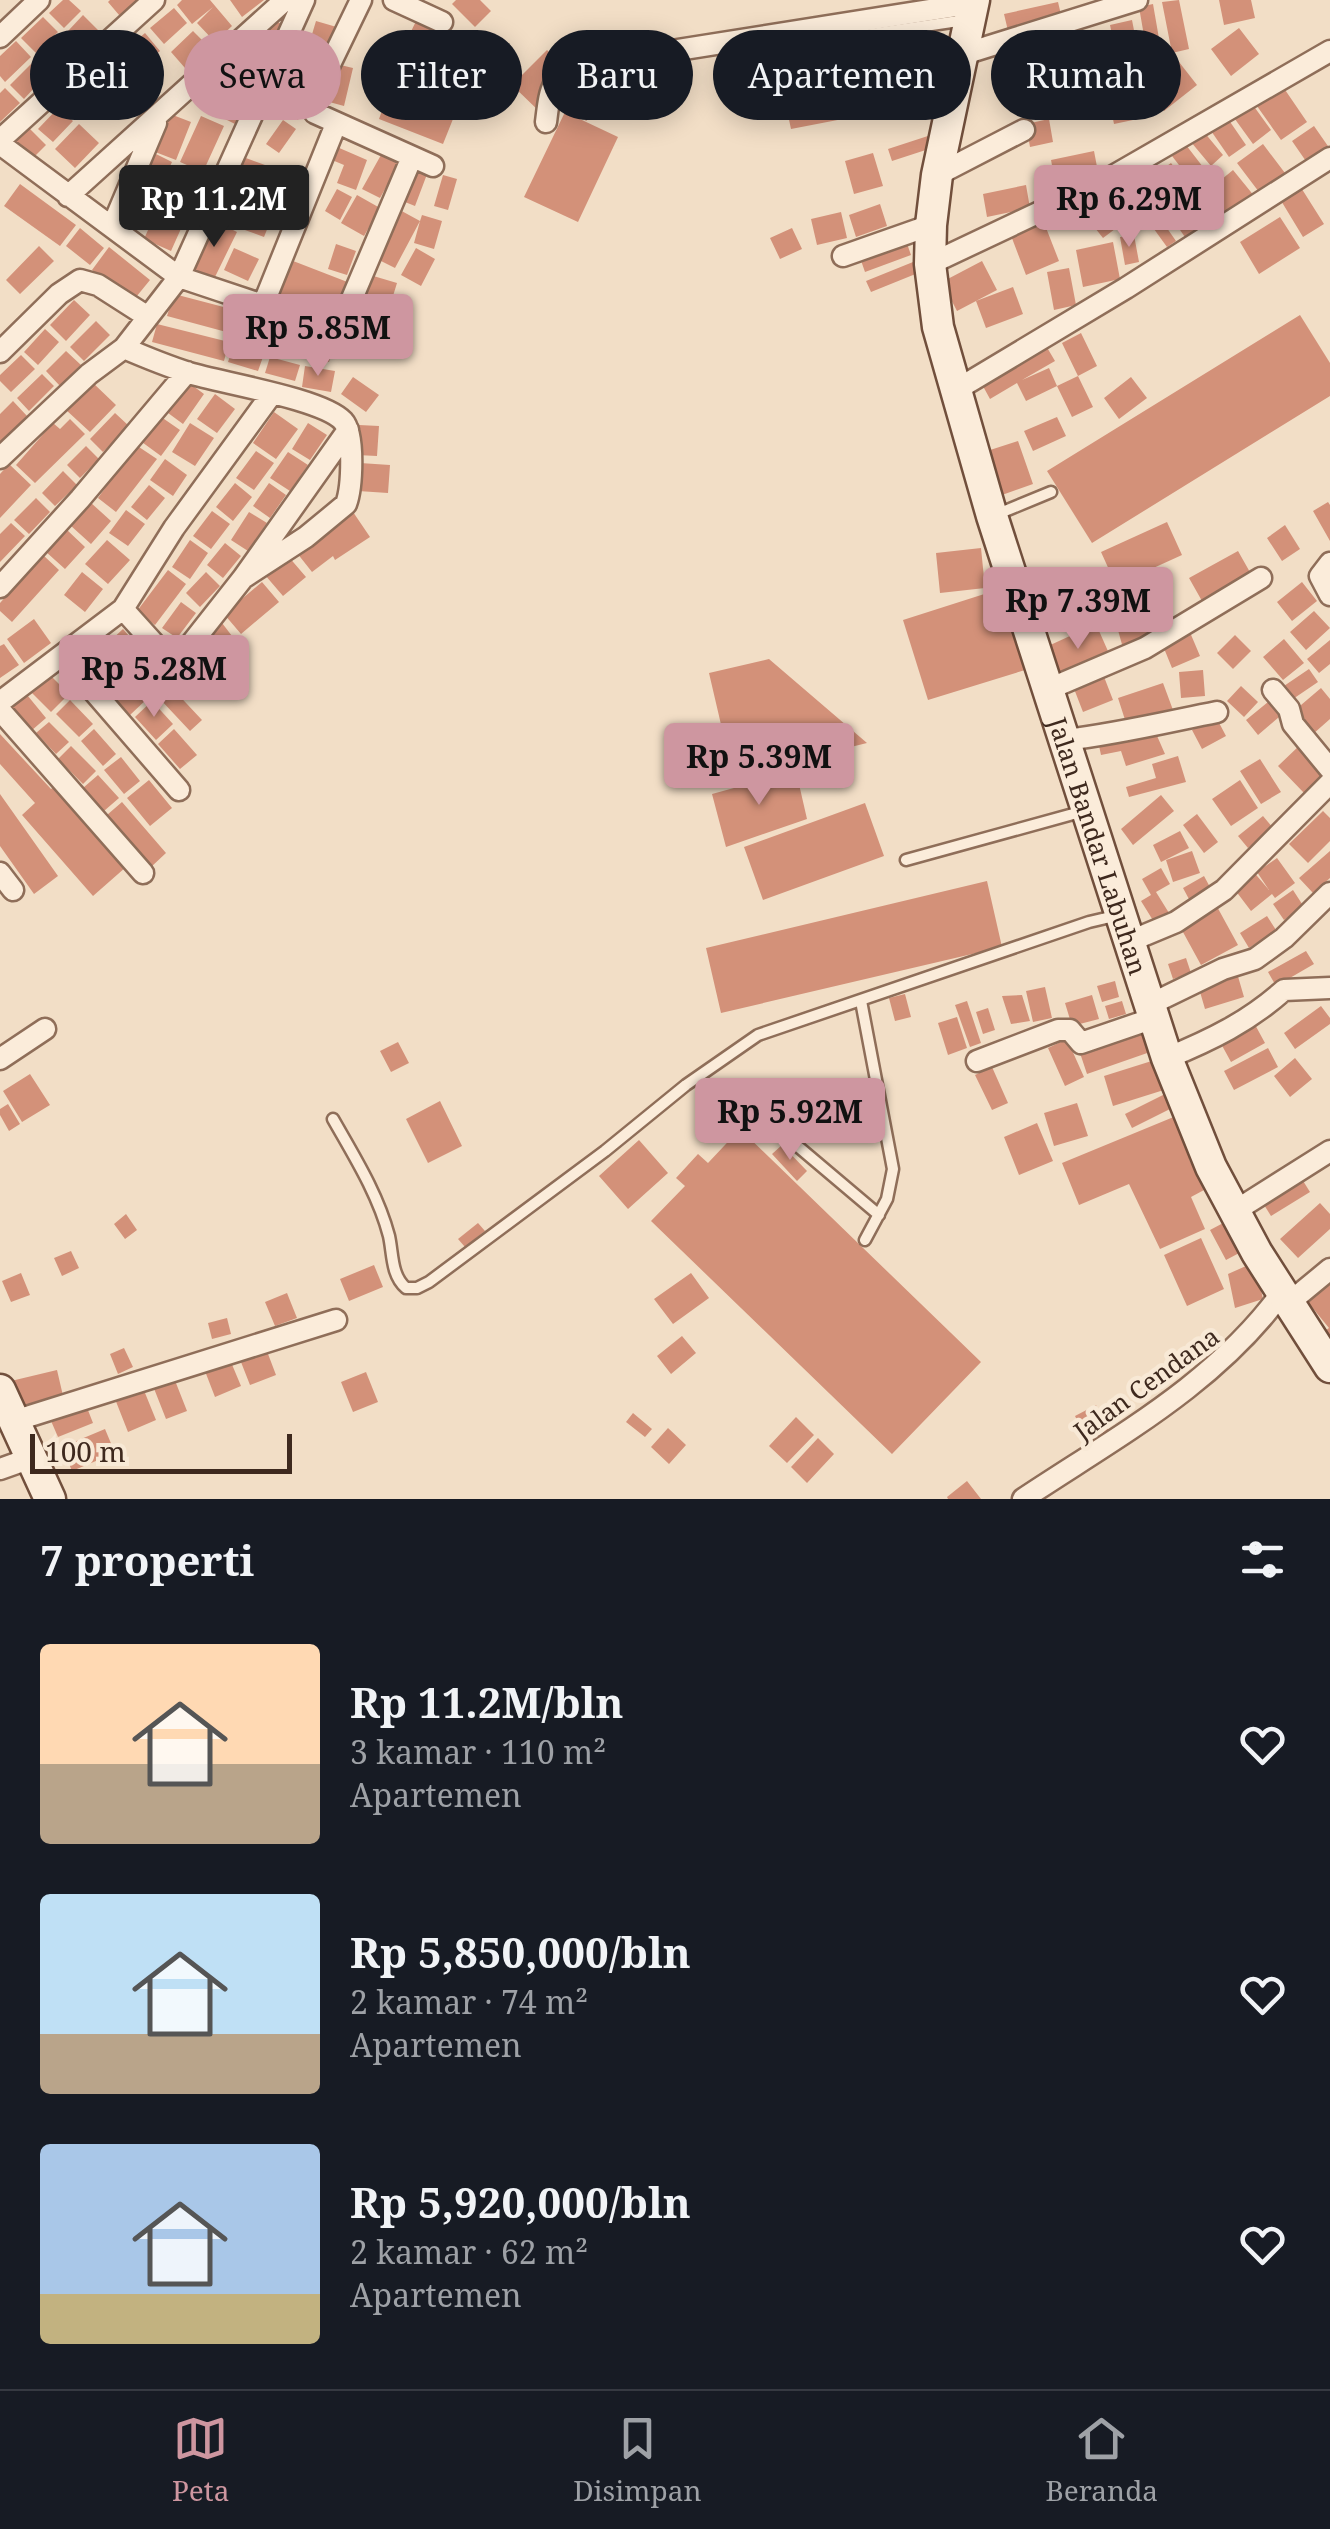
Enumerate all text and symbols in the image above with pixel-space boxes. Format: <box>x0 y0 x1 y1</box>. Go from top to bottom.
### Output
chip: Beli <box>30 30 164 120</box>
chip: Sewa <box>184 30 341 120</box>
chip: Filter <box>361 30 522 120</box>
chip: Baru <box>542 30 693 120</box>
chip: Apartemen <box>713 30 971 120</box>
chip: Rumah <box>991 30 1181 120</box>
pin: Rp 11.2M <box>111 165 317 250</box>
pin: Rp 6.29M <box>1026 165 1232 250</box>
text: Rp 11.2M <box>141 176 287 219</box>
text: Rp 6.29M <box>1056 176 1202 219</box>
pin: Rp 5.85M <box>215 294 421 379</box>
text: Rp 5.85M <box>245 305 391 348</box>
pin: Rp 7.39M <box>975 567 1181 652</box>
text: Rp 7.39M <box>1005 578 1151 621</box>
pin: Rp 5.28M <box>51 635 257 720</box>
text: Rp 5.28M <box>81 646 227 689</box>
street label: Jalan Bandar Labuhan <box>1041 712 1156 979</box>
pin: Rp 5.39M <box>656 723 862 808</box>
text: Rp 5.39M <box>686 734 832 777</box>
pin: Rp 5.92M <box>687 1078 893 1163</box>
text: Rp 5.92M <box>717 1089 863 1132</box>
street label: Jalan Cendana <box>1066 1319 1226 1448</box>
scale bar <box>30 1429 292 1474</box>
text: 100 m <box>45 1432 126 1470</box>
text: 7 properti <box>40 1531 254 1588</box>
icon: filters <box>1235 1532 1290 1587</box>
text: Rp 11.2M/bln <box>350 1673 624 1730</box>
icon: home <box>120 1684 240 1804</box>
icon: heart <box>1235 1717 1290 1772</box>
text: 3 kamar · 110 m² <box>350 1730 606 1773</box>
text: Apartemen <box>350 1773 522 1816</box>
text: Rp 5,850,000/bln <box>350 1923 691 1980</box>
icon: home <box>120 1934 240 2054</box>
icon: heart <box>1235 1967 1290 2022</box>
text: 2 kamar · 74 m² <box>350 1980 588 2023</box>
text: Apartemen <box>350 2023 522 2066</box>
text: Rp 5,920,000/bln <box>350 2173 691 2230</box>
icon: home <box>120 2184 240 2304</box>
icon: heart <box>1235 2217 1290 2272</box>
text: 2 kamar · 62 m² <box>350 2230 588 2273</box>
text: Apartemen <box>350 2273 522 2316</box>
tab: Peta <box>172 2411 229 2509</box>
tab: Disimpan <box>573 2411 702 2509</box>
tab: Beranda <box>1045 2411 1158 2509</box>

